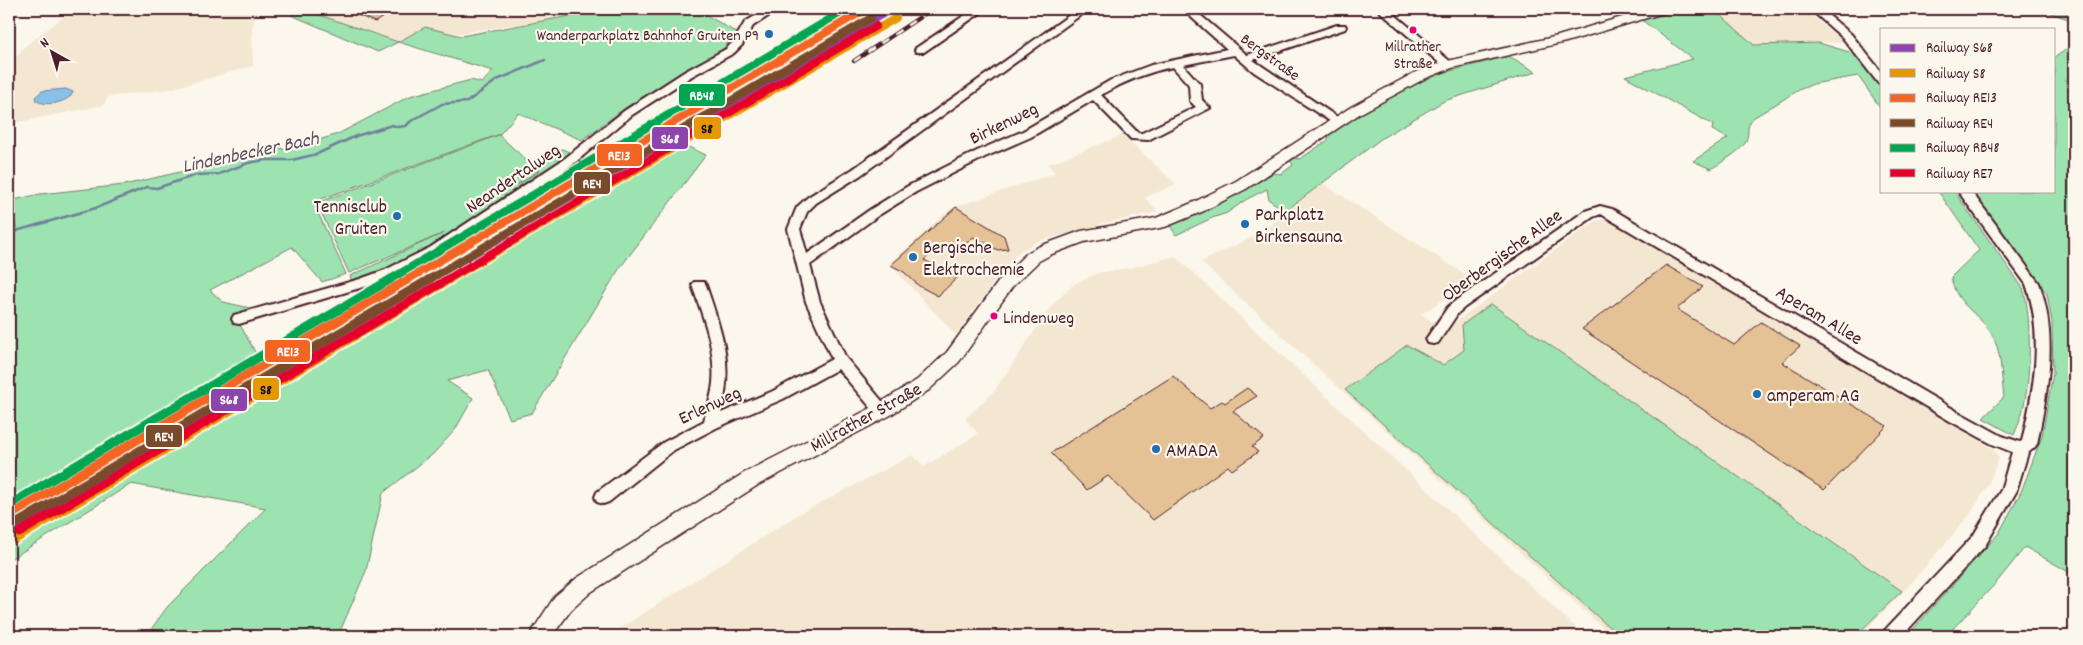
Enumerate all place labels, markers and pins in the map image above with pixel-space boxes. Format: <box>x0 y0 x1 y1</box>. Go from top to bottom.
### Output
place label: Wanderparkplatz Bahnhof Gruiten P9 <box>537 25 759 48</box>
marker: Millrather Straße <box>1408 25 1418 35</box>
marker: Wanderparkplatz Bahnhof Gruiten P9 <box>763 28 775 40</box>
place label: Millrather Straße <box>1385 37 1441 76</box>
place label: Tennisclub Gruiten <box>313 195 387 244</box>
place label: Parkplatz Birkensauna <box>1255 203 1343 252</box>
marker: Tennisclub Gruiten <box>391 210 403 222</box>
marker: Parkplatz Birkensauna <box>1239 218 1251 230</box>
place label: Bergische Elektrochemie <box>923 236 1024 285</box>
marker: Bergische Elektrochemie <box>907 251 919 263</box>
place label: Lindenweg <box>1003 307 1074 332</box>
marker: Lindenweg <box>989 311 999 321</box>
place label: amperam AG <box>1767 384 1859 411</box>
marker: amperam AG <box>1751 388 1763 400</box>
place label: AMADA <box>1166 439 1218 466</box>
marker: AMADA <box>1150 443 1162 455</box>

